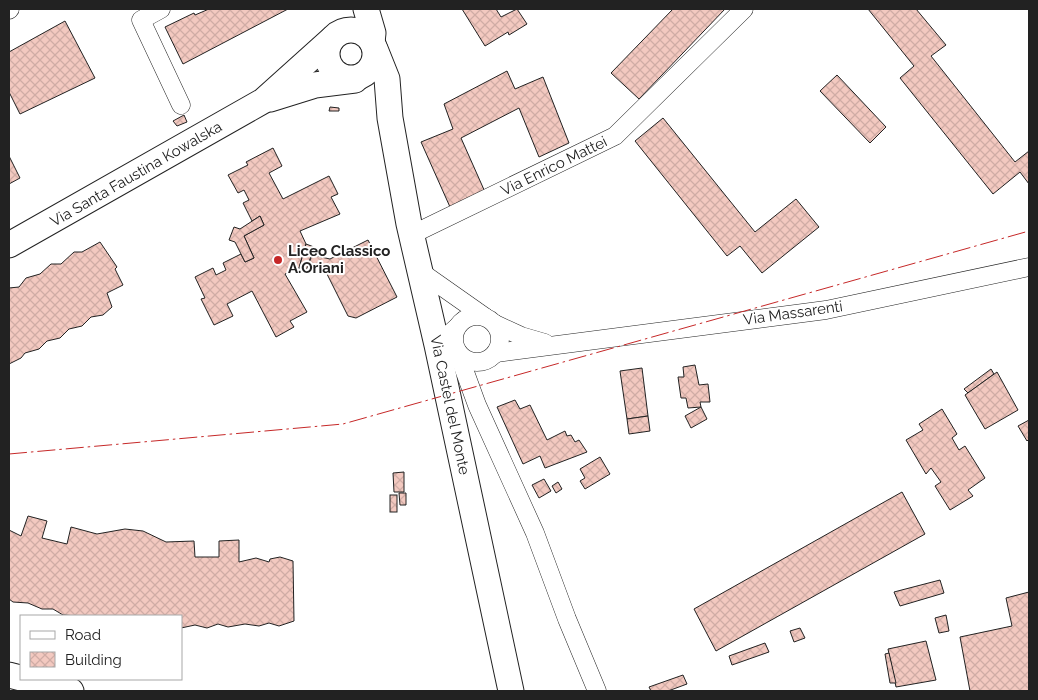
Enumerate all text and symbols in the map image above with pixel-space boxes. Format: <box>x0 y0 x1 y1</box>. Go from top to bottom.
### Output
street label: Via Santa Faustina Kowalska <box>47 117 225 231</box>
street label: Via Enrico Mattei <box>498 133 610 199</box>
place label: Liceo Classico A.Oriani <box>288 242 390 277</box>
marker: Liceo Classico A.Oriani <box>272 254 284 266</box>
street label: Via Massarenti <box>742 297 844 329</box>
street label: Via Castel del Monte <box>426 334 474 477</box>
legend <box>20 615 182 680</box>
text: Road <box>65 626 101 644</box>
text: Building <box>65 651 122 669</box>

